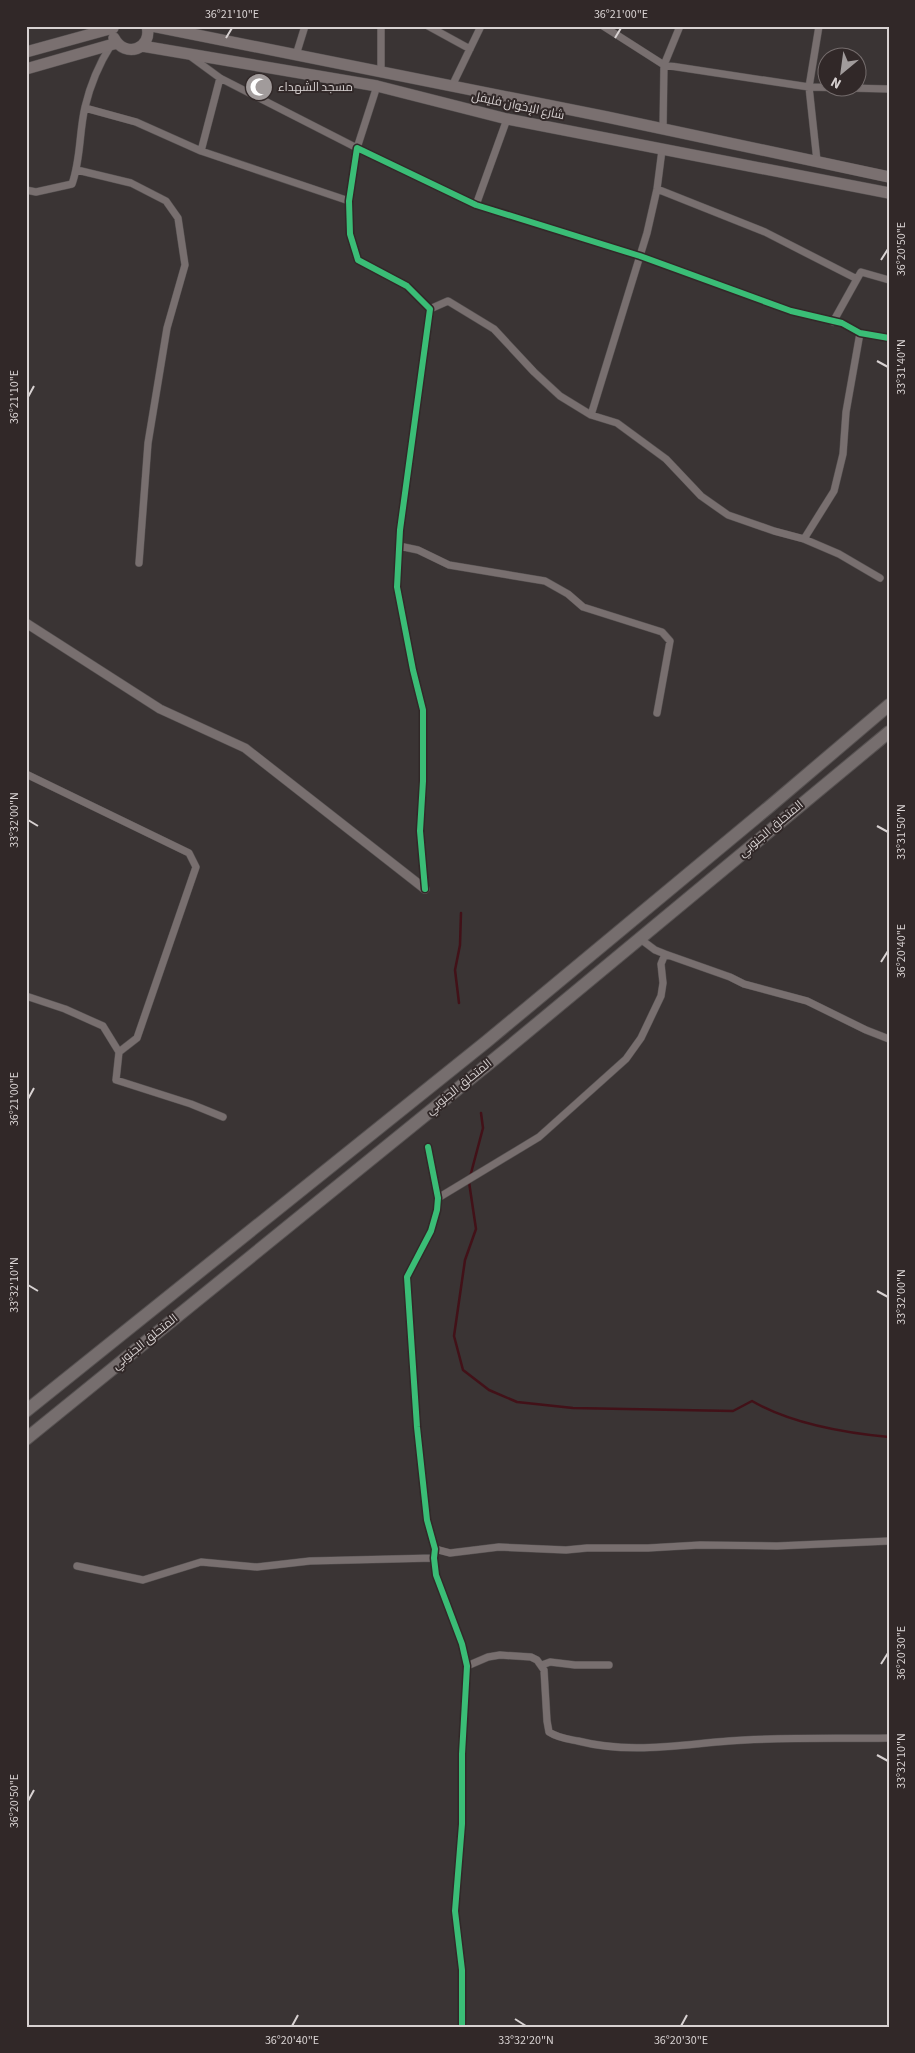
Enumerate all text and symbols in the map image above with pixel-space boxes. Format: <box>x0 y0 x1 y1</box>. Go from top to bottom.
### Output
text: 36°21'10"E <box>205 6 259 23</box>
text: 36°21'00"E <box>594 6 648 23</box>
north arrow <box>818 48 868 98</box>
text: N <box>827 71 845 93</box>
mosque icon: مسجد الشهداء <box>244 72 274 102</box>
place label: مسجد الشهداء <box>278 79 353 96</box>
street label: شارع الإخوان فليفل <box>470 88 566 124</box>
text: 36°20'50"E <box>893 222 910 276</box>
text: 33°31'40"N <box>893 339 910 395</box>
text: 36°21'10"E <box>6 370 23 424</box>
text: 33°32'00"N <box>6 792 23 848</box>
street label: المتحلق الجنوبي <box>735 797 808 862</box>
text: 33°31'50"N <box>893 804 910 860</box>
text: 36°20'40"E <box>893 924 910 978</box>
street label: المتحلق الجنوبي <box>422 1055 496 1120</box>
text: 36°21'00"E <box>6 1072 23 1126</box>
text: 33°32'10"N <box>6 1257 23 1313</box>
text: 33°32'00"N <box>893 1269 910 1325</box>
street label: المتحلق الجنوبي <box>108 1310 182 1375</box>
text: 36°20'30"E <box>893 1626 910 1680</box>
text: 33°32'10"N <box>893 1733 910 1789</box>
text: 36°20'50"E <box>6 1774 23 1828</box>
text: 36°20'40"E <box>265 2032 319 2049</box>
text: 33°32'20"N <box>498 2032 554 2049</box>
text: 36°20'30"E <box>654 2032 708 2049</box>

